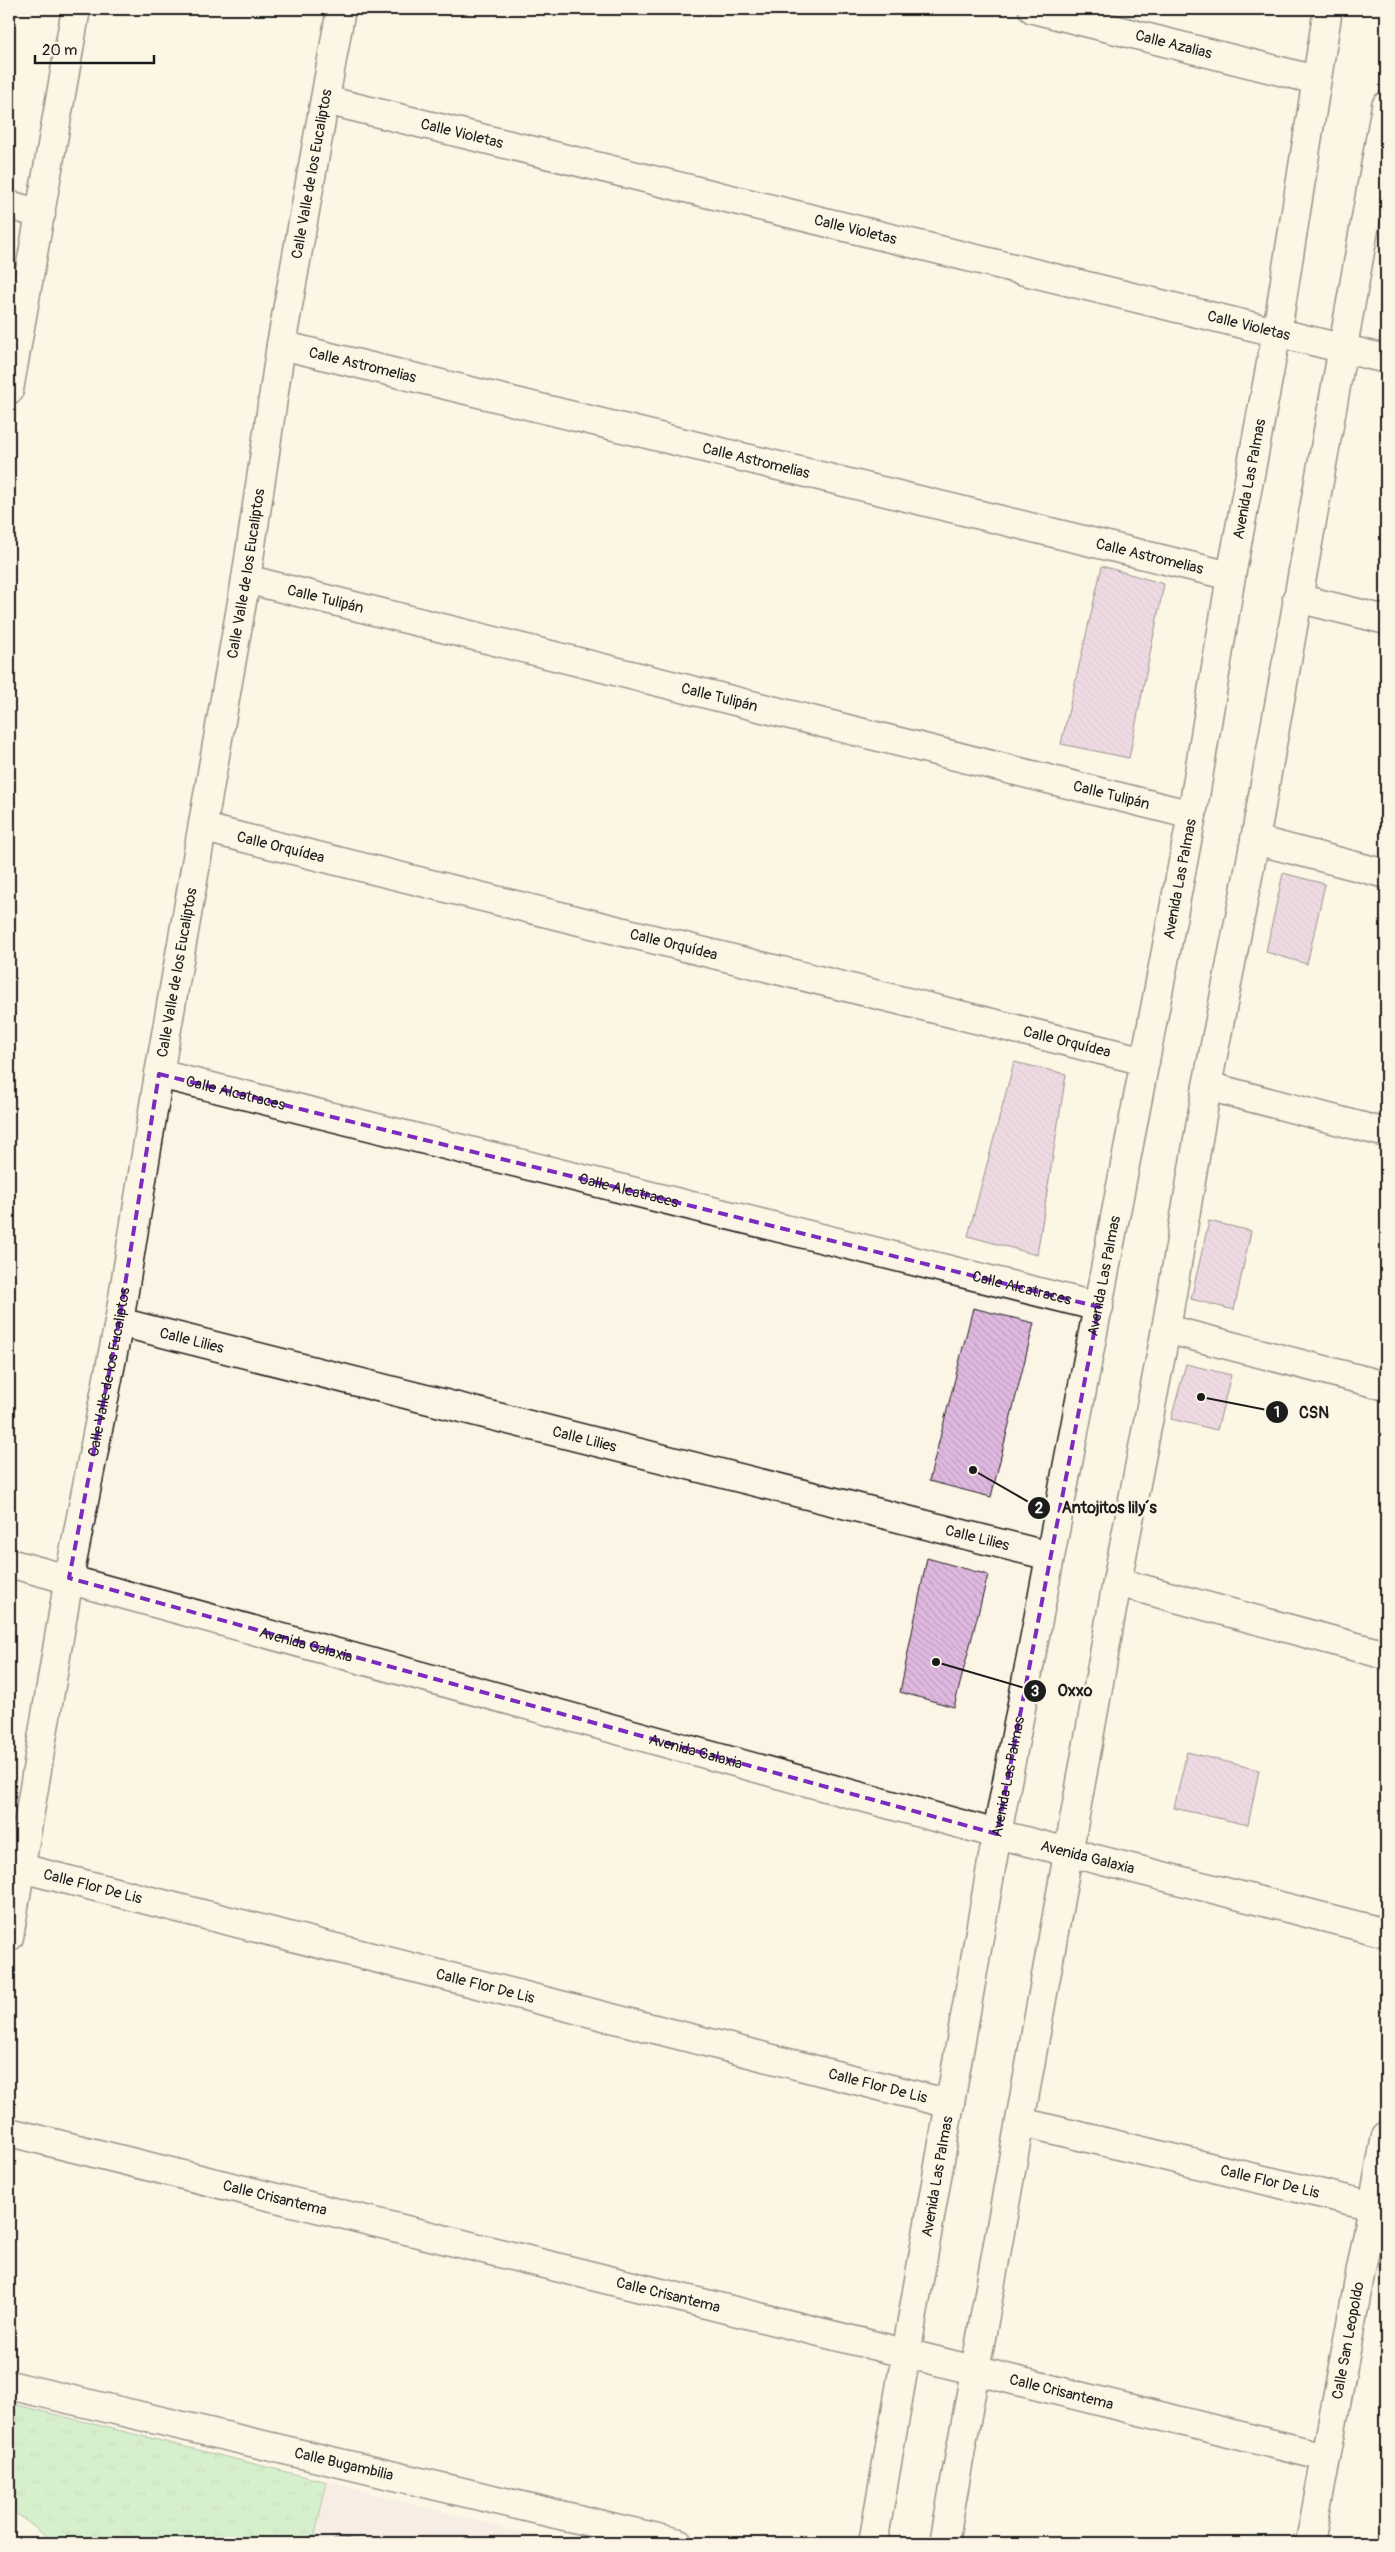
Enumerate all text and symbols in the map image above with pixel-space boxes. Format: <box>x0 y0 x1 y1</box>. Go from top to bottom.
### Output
street label: Calle Azalias <box>1133 26 1214 64</box>
scale bar <box>35 32 154 64</box>
text: 20 m <box>42 41 77 60</box>
street label: Calle Valle de los Eucaliptos <box>288 87 337 260</box>
street label: Calle Violetas <box>419 115 505 153</box>
street label: Calle Violetas <box>812 211 899 249</box>
street label: Calle Violetas <box>1205 307 1292 345</box>
street label: Calle Astromelias <box>307 343 418 388</box>
street label: Avenida Las Palmas <box>1229 417 1270 541</box>
street label: Calle Astromelias <box>700 439 812 483</box>
street label: Calle Valle de los Eucaliptos <box>223 487 269 660</box>
street label: Calle Astromelias <box>1094 534 1206 579</box>
street label: Calle Tulipán <box>285 581 366 618</box>
street label: Calle Tulipán <box>679 679 760 716</box>
street label: Calle Tulipán <box>1071 777 1152 814</box>
street label: Avenida Las Palmas <box>1159 817 1201 941</box>
street label: Calle Orquídea <box>235 827 326 867</box>
street label: Calle Valle de los Eucaliptos <box>153 886 202 1059</box>
street label: Calle Orquídea <box>628 925 720 965</box>
street label: Calle Orquídea <box>1021 1022 1113 1062</box>
street label: Calle Alcatraces <box>184 1072 287 1115</box>
street label: Calle Alcatraces <box>577 1169 681 1212</box>
street label: Avenida Las Palmas <box>1083 1214 1125 1338</box>
street label: Calle Alcatraces <box>970 1267 1074 1310</box>
street label: Calle Valle de los Eucaliptos <box>84 1286 135 1458</box>
street label: Calle Lilies <box>157 1324 226 1358</box>
callout: CSN <box>1264 1397 1339 1428</box>
text: 1 <box>1274 1403 1280 1422</box>
text: CSN <box>1299 1403 1329 1423</box>
street label: Calle Lilies <box>550 1422 619 1457</box>
callout: Antojitos lily´s <box>1027 1492 1167 1523</box>
text: Antojitos lily´s <box>1061 1498 1157 1518</box>
text: 2 <box>1035 1499 1043 1518</box>
street label: Calle Lilies <box>943 1521 1012 1555</box>
street label: Avenida Galaxia <box>257 1623 355 1667</box>
callout: Oxxo <box>1023 1675 1103 1706</box>
text: Oxxo <box>1058 1681 1093 1701</box>
text: 3 <box>1031 1682 1039 1701</box>
street label: Avenida Las Palmas <box>988 1715 1029 1839</box>
street label: Avenida Galaxia <box>647 1730 744 1774</box>
street label: Avenida Galaxia <box>1039 1836 1136 1879</box>
street label: Calle Flor De Lis <box>41 1865 144 1908</box>
street label: Calle Flor De Lis <box>434 1965 537 2008</box>
street label: Calle Flor De Lis <box>826 2064 929 2108</box>
street label: Avenida Las Palmas <box>918 2115 958 2238</box>
street label: Calle Flor De Lis <box>1218 2161 1322 2203</box>
street label: Calle Crisantema <box>221 2176 329 2220</box>
street label: Calle Crisantema <box>614 2273 722 2317</box>
street label: Calle San Leopoldo <box>1328 2280 1369 2401</box>
street label: Calle Crisantema <box>1007 2370 1115 2414</box>
street label: Calle Bugambilia <box>292 2444 395 2485</box>

